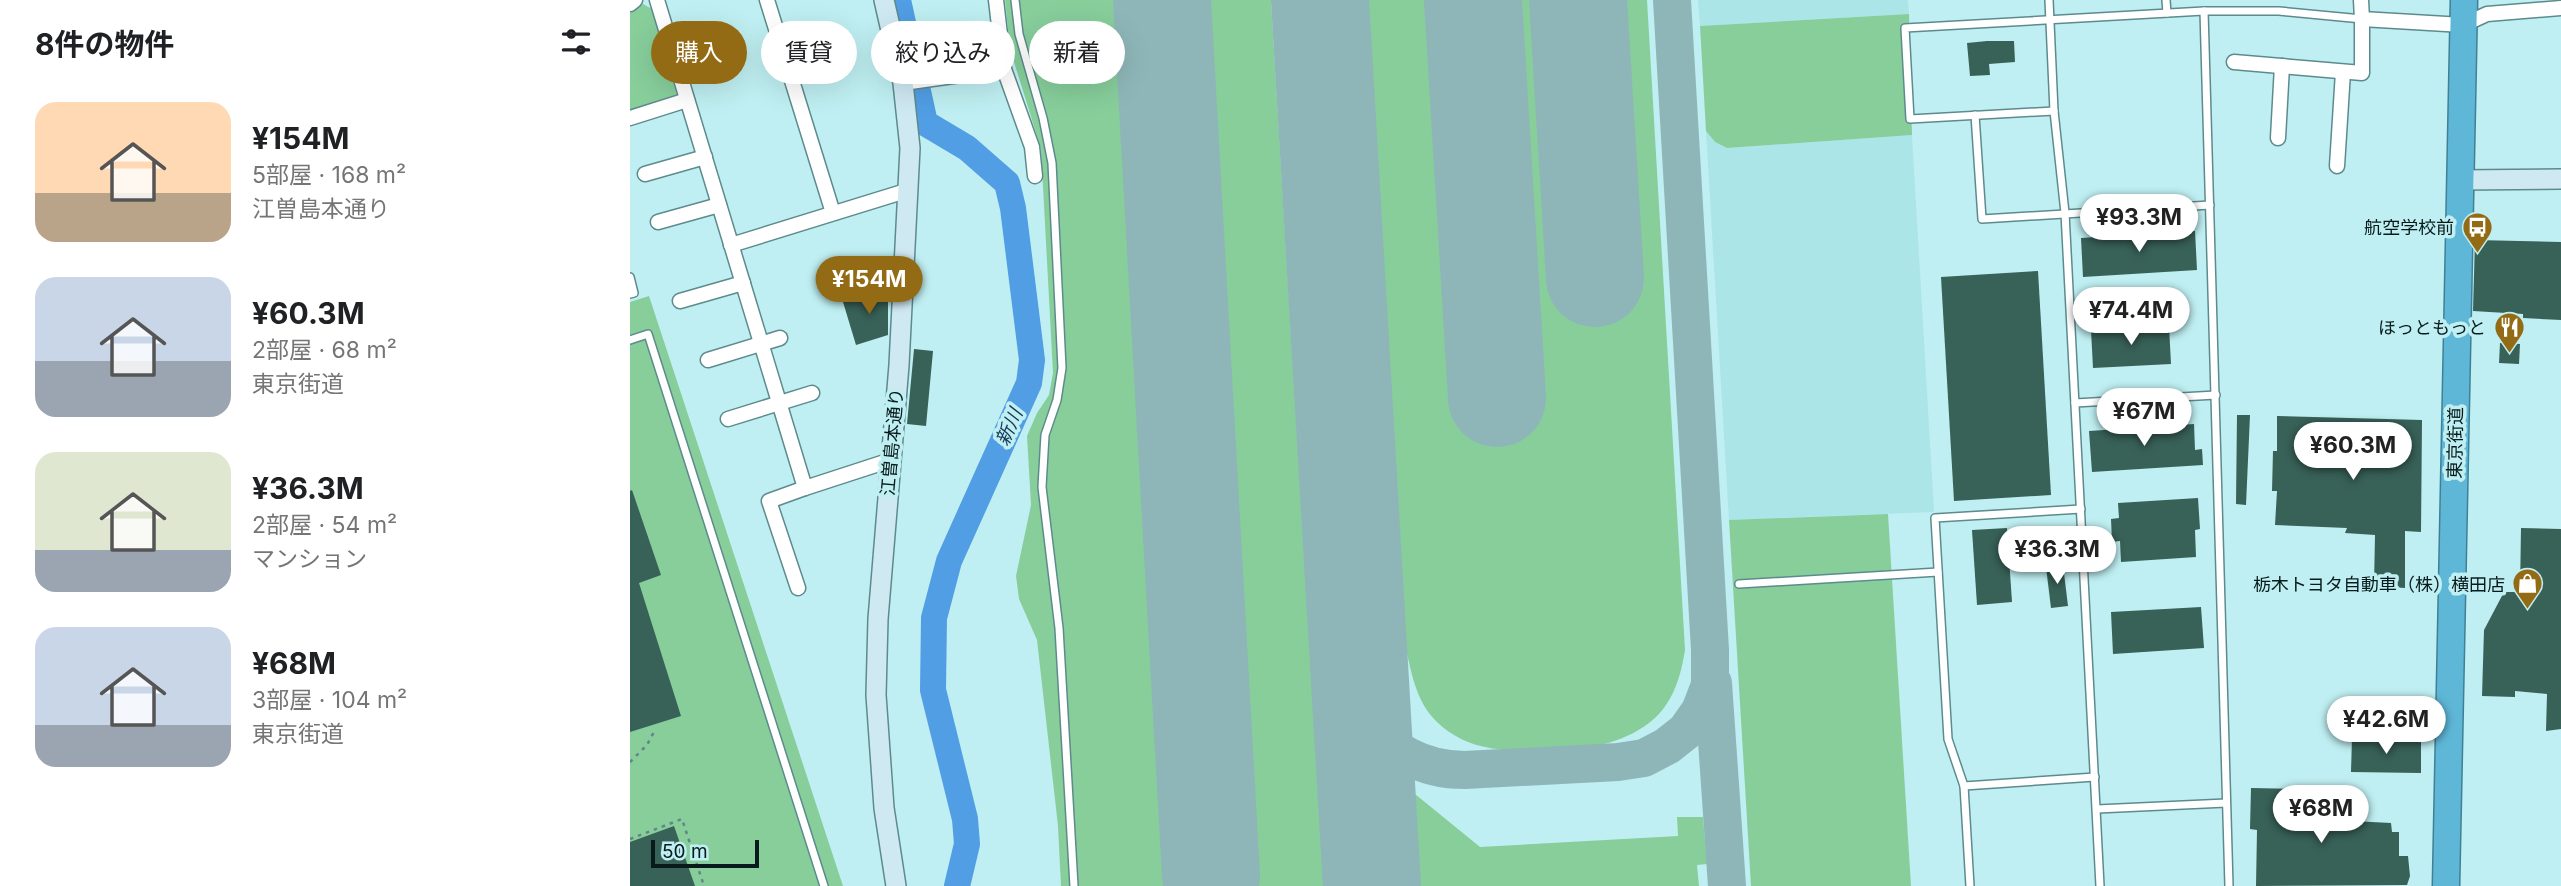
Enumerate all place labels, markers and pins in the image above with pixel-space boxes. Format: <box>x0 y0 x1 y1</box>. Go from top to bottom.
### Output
pin: ¥93.3M <box>2082 194 2196 254</box>
bus stop icon: 航空学校前 <box>2460 210 2494 254</box>
place label: 航空学校前 <box>2364 217 2454 238</box>
pin: ¥154M <box>820 256 918 316</box>
pin: ¥74.4M <box>2074 288 2188 347</box>
restaurant icon: ほっともっと <box>2492 310 2526 354</box>
place label: ほっともっと <box>2378 317 2486 338</box>
pin: ¥67M <box>2103 388 2185 448</box>
pin: ¥60.3M <box>2296 422 2410 482</box>
pin: ¥36.3M <box>2000 526 2114 586</box>
shop icon: 栃木トヨタ自動車（株）横田店 <box>2511 567 2545 611</box>
place label: 栃木トヨタ自動車（株）横田店 <box>2253 574 2505 595</box>
pin: ¥42.6M <box>2329 696 2443 756</box>
pin: ¥68M <box>2280 786 2362 845</box>

